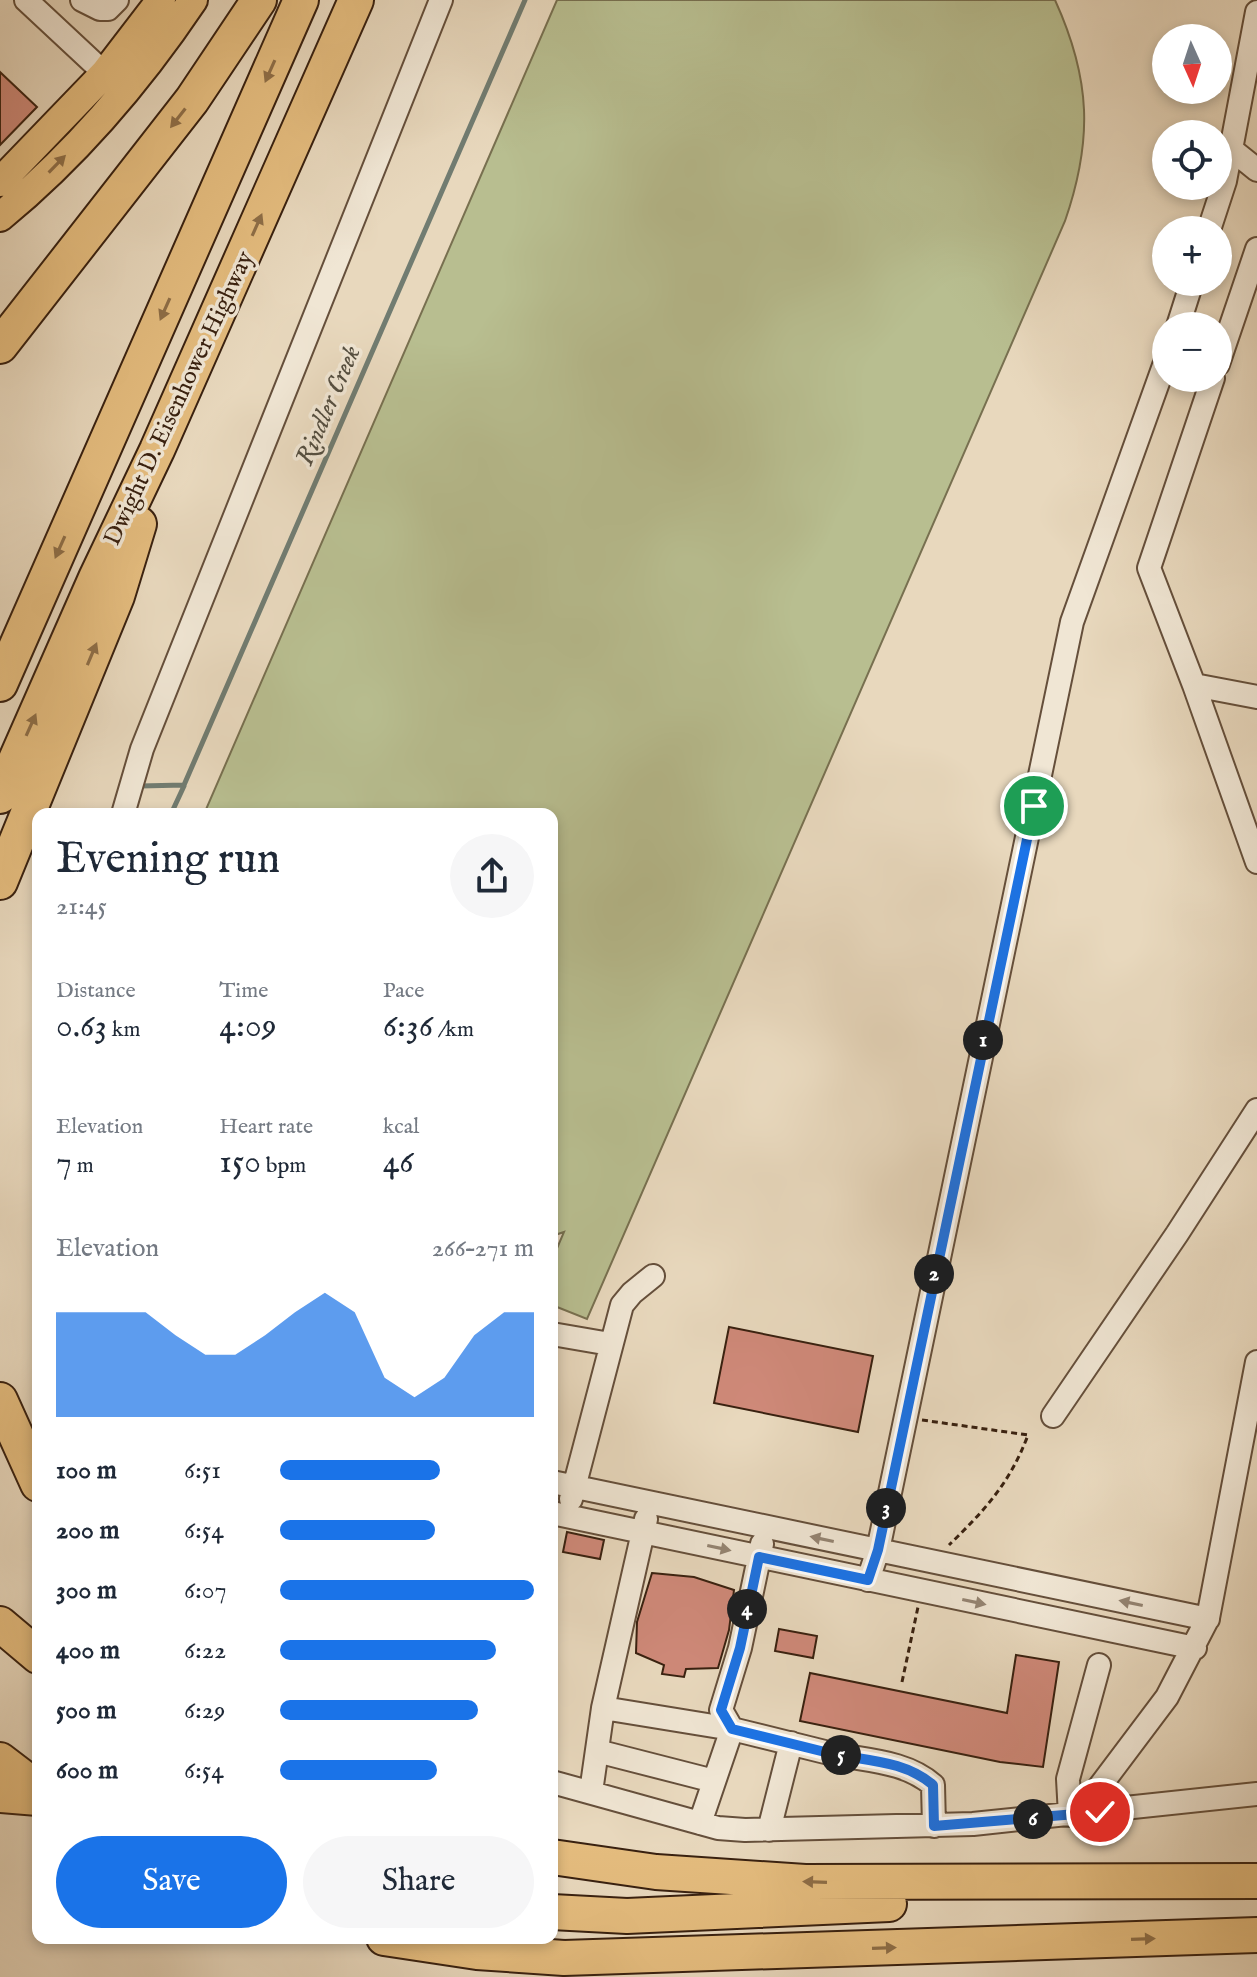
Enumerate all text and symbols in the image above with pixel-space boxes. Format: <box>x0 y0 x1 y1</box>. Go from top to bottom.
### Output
north arrow <box>1152 24 1232 104</box>
map controls <box>1152 24 1232 392</box>
one-way arrow <box>263 60 277 83</box>
one-way arrow <box>171 108 187 128</box>
button: locate <box>1152 120 1232 200</box>
one-way arrow <box>47 155 66 174</box>
one-way arrow <box>250 214 264 237</box>
button: + <box>1152 216 1232 296</box>
street label: Dwight D. Eisenhower Highway <box>97 246 261 551</box>
one-way arrow <box>158 298 172 321</box>
button: − <box>1152 312 1232 392</box>
water label: Rindler Creek <box>288 340 369 470</box>
one-way arrow <box>53 535 67 559</box>
one-way arrow <box>86 642 99 666</box>
one-way arrow <box>25 713 38 737</box>
pin <box>1000 772 1068 840</box>
icon: arrive <box>1012 784 1056 828</box>
text: Evening run <box>56 832 280 888</box>
button: share <box>450 834 534 918</box>
text: 21:45 <box>56 890 107 923</box>
text: Distance <box>56 977 136 1005</box>
text: Time <box>219 977 268 1005</box>
text: Pace <box>383 977 424 1005</box>
text: 0.63 <box>56 1005 107 1048</box>
text: 4:09 <box>219 1005 277 1048</box>
text: 6:36 <box>383 1005 433 1048</box>
text: km <box>107 1016 141 1044</box>
text: /km <box>433 1016 474 1044</box>
pin: 1 <box>963 1020 1003 1060</box>
text: 1 <box>979 1026 987 1054</box>
text: Elevation <box>56 1113 143 1141</box>
text: Heart rate <box>219 1113 313 1141</box>
text: kcal <box>383 1113 419 1141</box>
text: 7 <box>56 1141 72 1184</box>
text: 150 <box>219 1141 261 1184</box>
text: 46 <box>383 1141 414 1184</box>
text: m <box>72 1152 94 1180</box>
text: bpm <box>261 1152 306 1180</box>
text: Elevation <box>56 1232 159 1265</box>
text: 266–271 m <box>432 1232 534 1265</box>
pin: 2 <box>914 1254 954 1294</box>
text: 2 <box>929 1260 939 1288</box>
text: 100 m <box>56 1454 117 1487</box>
text: 6:51 <box>184 1454 221 1487</box>
pin: 3 <box>866 1488 906 1528</box>
text: 3 <box>882 1494 890 1522</box>
text: 200 m <box>56 1514 120 1547</box>
text: 6:54 <box>184 1514 224 1547</box>
one-way arrow <box>809 1532 834 1544</box>
one-way arrow <box>707 1543 732 1555</box>
text: 300 m <box>56 1574 117 1607</box>
text: 6:07 <box>184 1574 227 1607</box>
pin: 4 <box>727 1589 767 1629</box>
text: 4 <box>742 1595 752 1623</box>
one-way arrow <box>962 1596 987 1609</box>
one-way arrow <box>1119 1596 1144 1609</box>
text: 400 m <box>56 1634 120 1667</box>
text: 6:22 <box>184 1634 226 1667</box>
text: 500 m <box>56 1694 117 1727</box>
text: 6:29 <box>184 1694 225 1727</box>
pin: 5 <box>821 1735 861 1775</box>
text: 5 <box>837 1741 845 1769</box>
text: 600 m <box>56 1754 118 1787</box>
text: 6:54 <box>184 1754 224 1787</box>
pin <box>1066 1778 1134 1846</box>
icon: check <box>1078 1790 1122 1834</box>
pin: 6 <box>1013 1799 1053 1839</box>
text: 6 <box>1028 1805 1038 1833</box>
button: Save <box>56 1836 287 1928</box>
button: Share <box>303 1836 534 1928</box>
one-way arrow <box>802 1876 827 1888</box>
one-way arrow <box>1131 1932 1156 1945</box>
one-way arrow <box>872 1941 897 1954</box>

